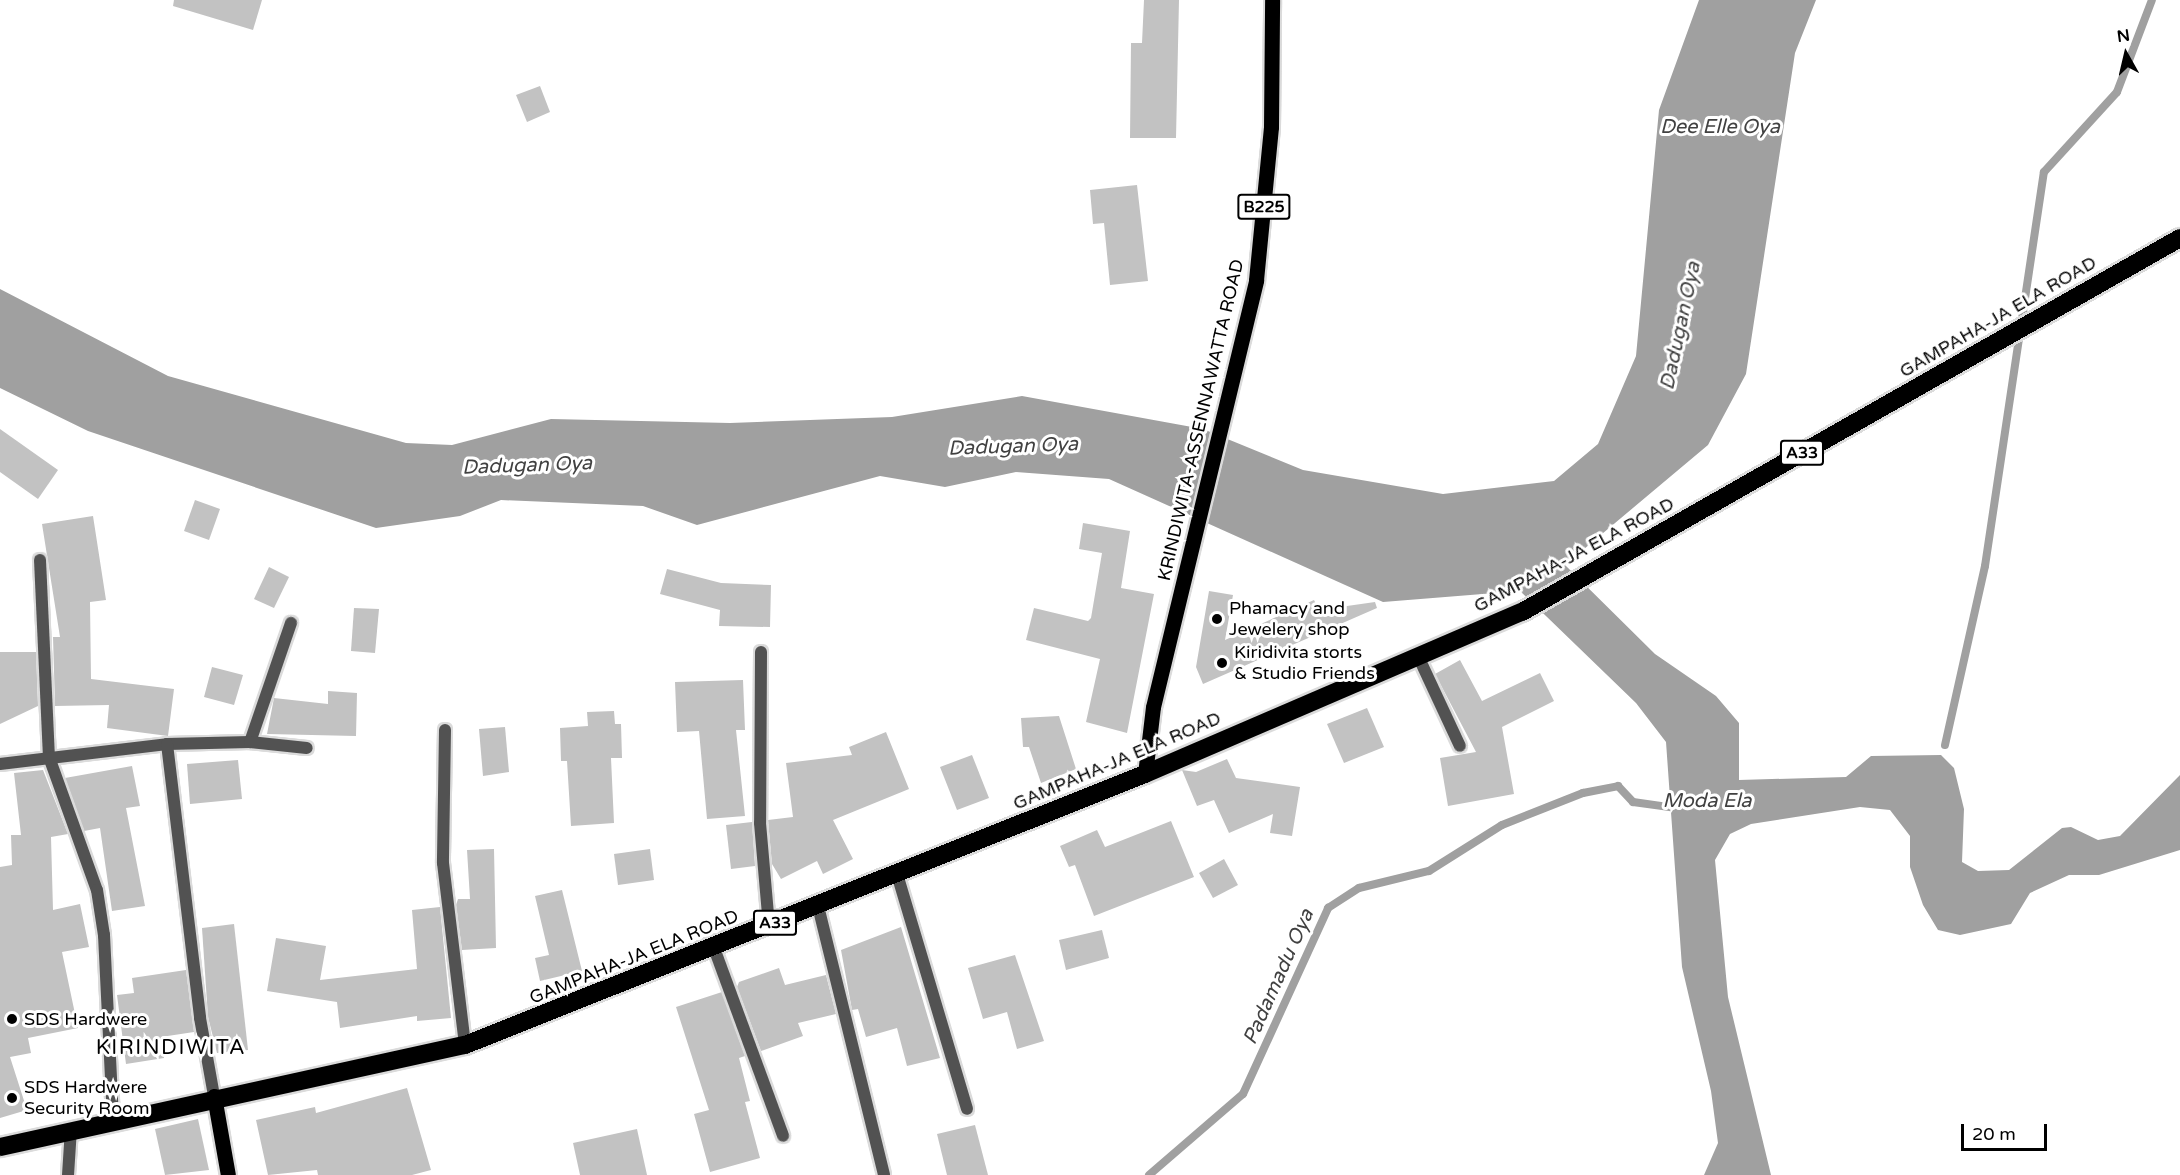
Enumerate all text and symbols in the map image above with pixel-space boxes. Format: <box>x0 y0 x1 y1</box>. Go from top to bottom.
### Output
north arrow <box>2096 24 2156 84</box>
text: N <box>2116 25 2131 47</box>
water label: Dee Elle Oya <box>1660 115 1780 139</box>
road number: B225 <box>1237 194 1291 220</box>
street label: GAMPAHA-JA ELA ROAD <box>1896 252 2100 382</box>
street label: KRINDIWITA-ASSENNAWATTA ROAD <box>1153 257 1249 583</box>
water label: Dadugan Oya <box>1656 260 1706 392</box>
water label: Dadugan Oya <box>948 433 1078 461</box>
road number: A33 <box>1780 440 1824 466</box>
water label: Dadugan Oya <box>462 452 592 480</box>
street label: GAMPAHA-JA ELA ROAD <box>1470 493 1678 617</box>
place label: Phamacy and Jewelery shop <box>1229 598 1350 640</box>
marker: Phamacy and Jewelery shop <box>1210 612 1224 626</box>
place label: Kiridivita storts & Studio Friends <box>1234 642 1375 684</box>
marker: Kiridivita storts & Studio Friends <box>1215 656 1229 670</box>
street label: GAMPAHA-JA ELA ROAD <box>1010 707 1224 815</box>
water label: Moda Ela <box>1662 789 1752 813</box>
street label: GAMPAHA-JA ELA ROAD <box>526 905 742 1009</box>
water label: Padamadu Oya <box>1238 906 1320 1048</box>
road number: A33 <box>752 910 798 936</box>
place label: SDS Hardwere <box>24 1008 147 1030</box>
marker: SDS Hardwere <box>5 1012 19 1026</box>
district label: KIRINDIWITA <box>96 1035 246 1061</box>
place label: SDS Hardwere Security Room <box>24 1077 150 1120</box>
marker: SDS Hardwere Security Room <box>5 1091 19 1105</box>
scale bar <box>1964 1112 2050 1150</box>
text: 20 m <box>1972 1123 2016 1145</box>

